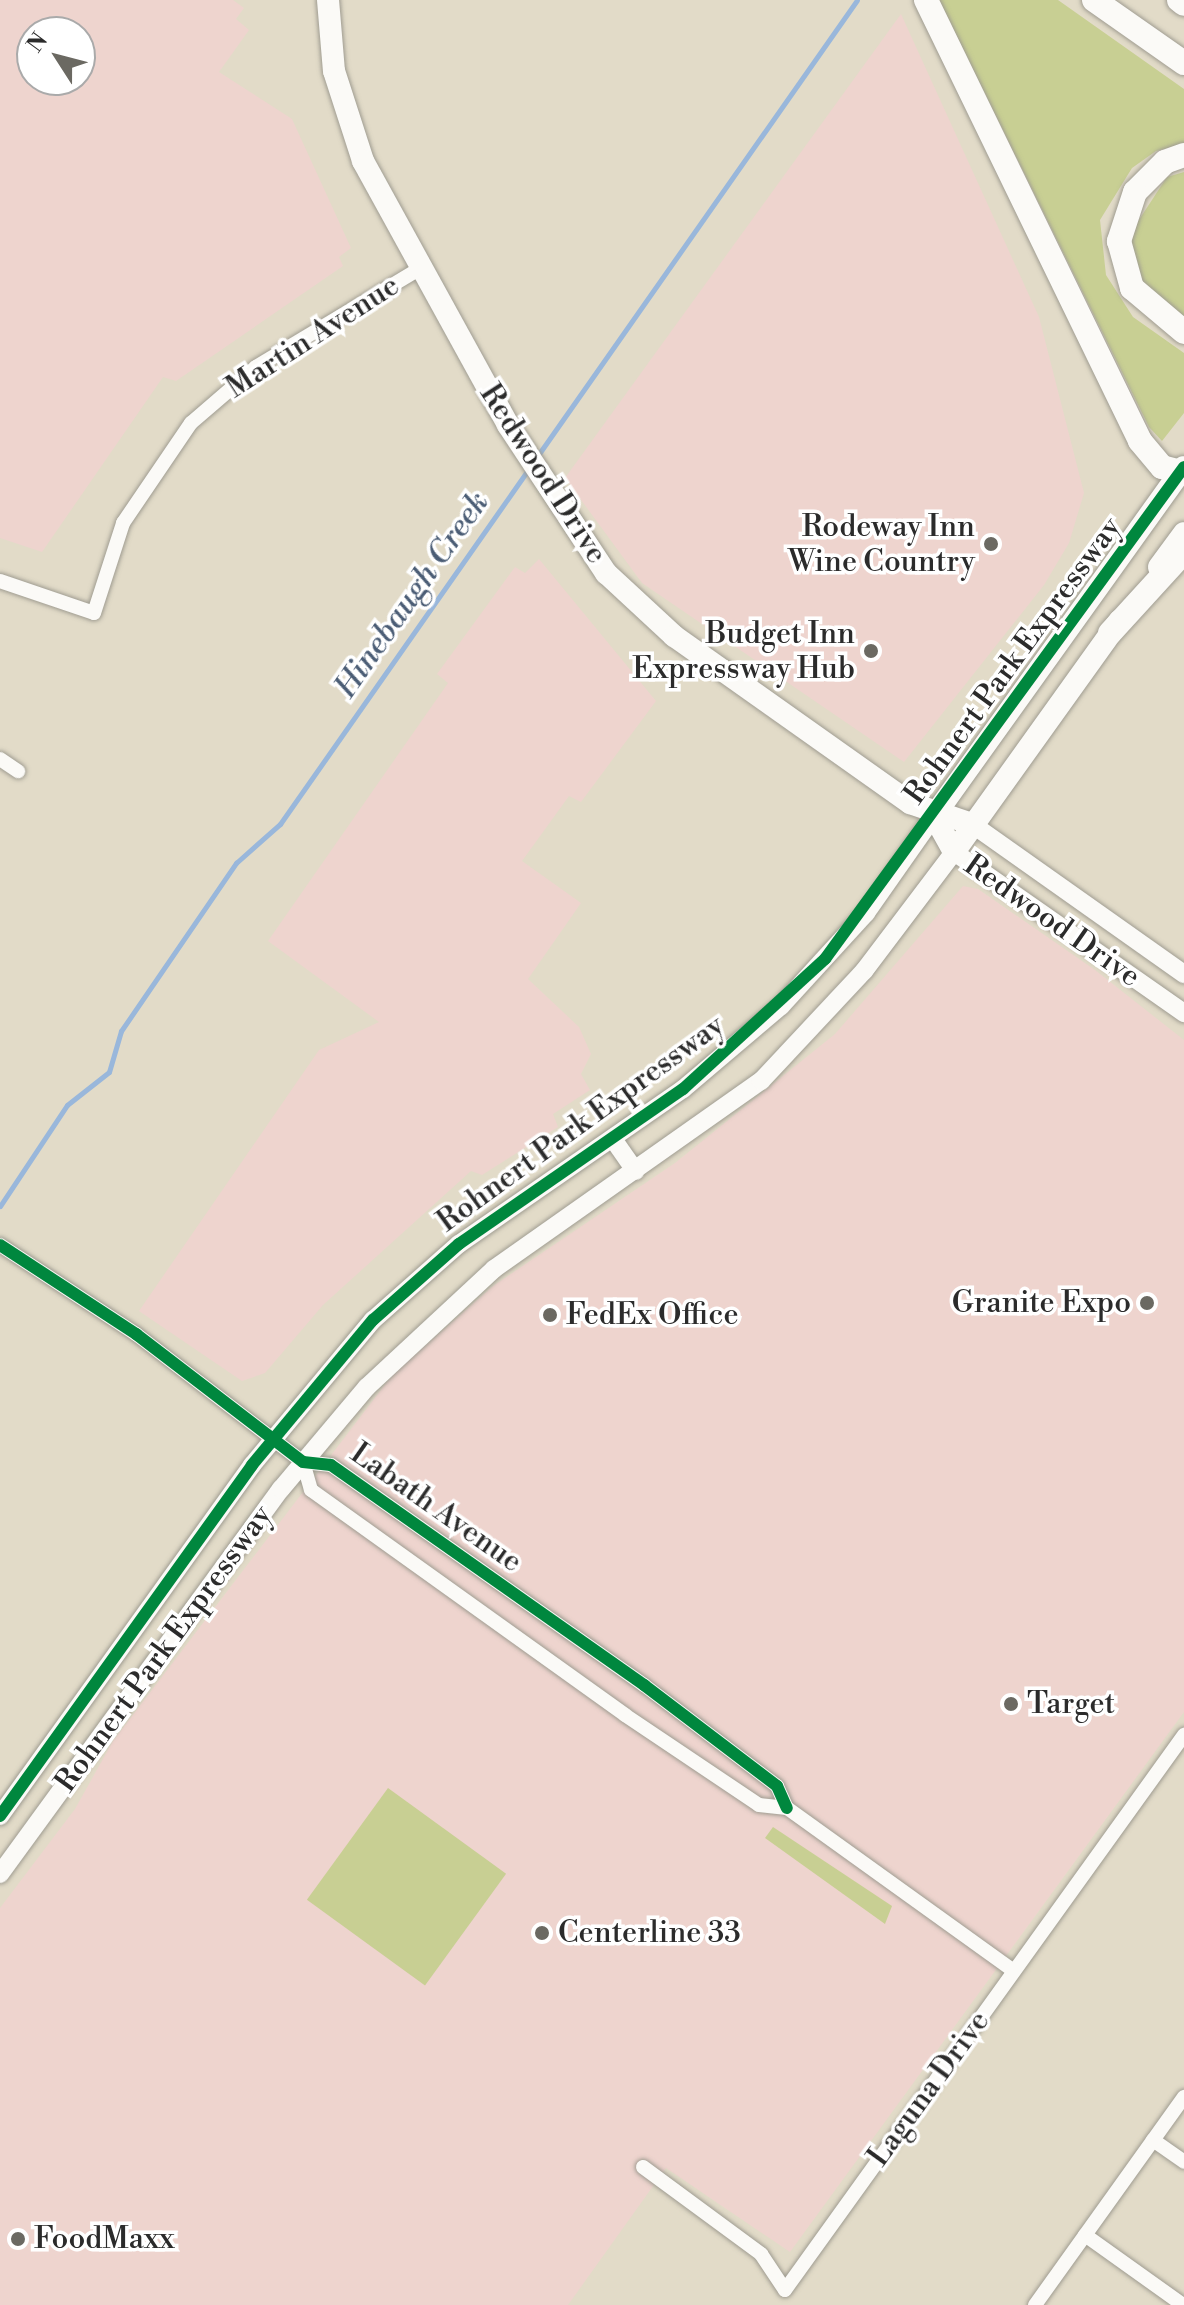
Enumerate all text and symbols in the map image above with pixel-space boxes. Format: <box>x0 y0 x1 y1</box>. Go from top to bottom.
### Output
north arrow <box>16 16 96 96</box>
text: N <box>22 28 54 58</box>
street label: Martin Avenue <box>220 268 406 406</box>
street label: Redwood Drive <box>472 378 614 570</box>
water label: Hinebaugh Creek <box>327 484 497 706</box>
place label: Rodeway Inn Wine Country <box>788 509 975 580</box>
street label: Rohnert Park Expressway <box>897 511 1129 811</box>
marker: Rodeway Inn Wine Country <box>982 535 1000 553</box>
place label: Budget Inn Expressway Hub <box>632 616 855 686</box>
marker: Budget Inn Expressway Hub <box>862 642 880 660</box>
street label: Redwood Drive <box>957 847 1147 995</box>
street label: Rohnert Park Expressway <box>431 1008 731 1240</box>
place label: Granite Expo <box>952 1285 1131 1321</box>
marker: Granite Expo <box>1138 1294 1156 1312</box>
place label: FedEx Office <box>566 1297 739 1333</box>
marker: FedEx Office <box>541 1306 559 1324</box>
street label: Labath Avenue <box>343 1436 529 1580</box>
street label: Rohnert Park Expressway <box>48 1499 280 1799</box>
place label: Target <box>1027 1686 1115 1722</box>
marker: Target <box>1002 1695 1020 1713</box>
place label: Centerline 33 <box>558 1915 741 1951</box>
marker: Centerline 33 <box>533 1924 551 1942</box>
street label: Laguna Drive <box>861 2004 997 2174</box>
place label: FoodMaxx <box>34 2221 174 2257</box>
marker: FoodMaxx <box>9 2230 27 2248</box>

